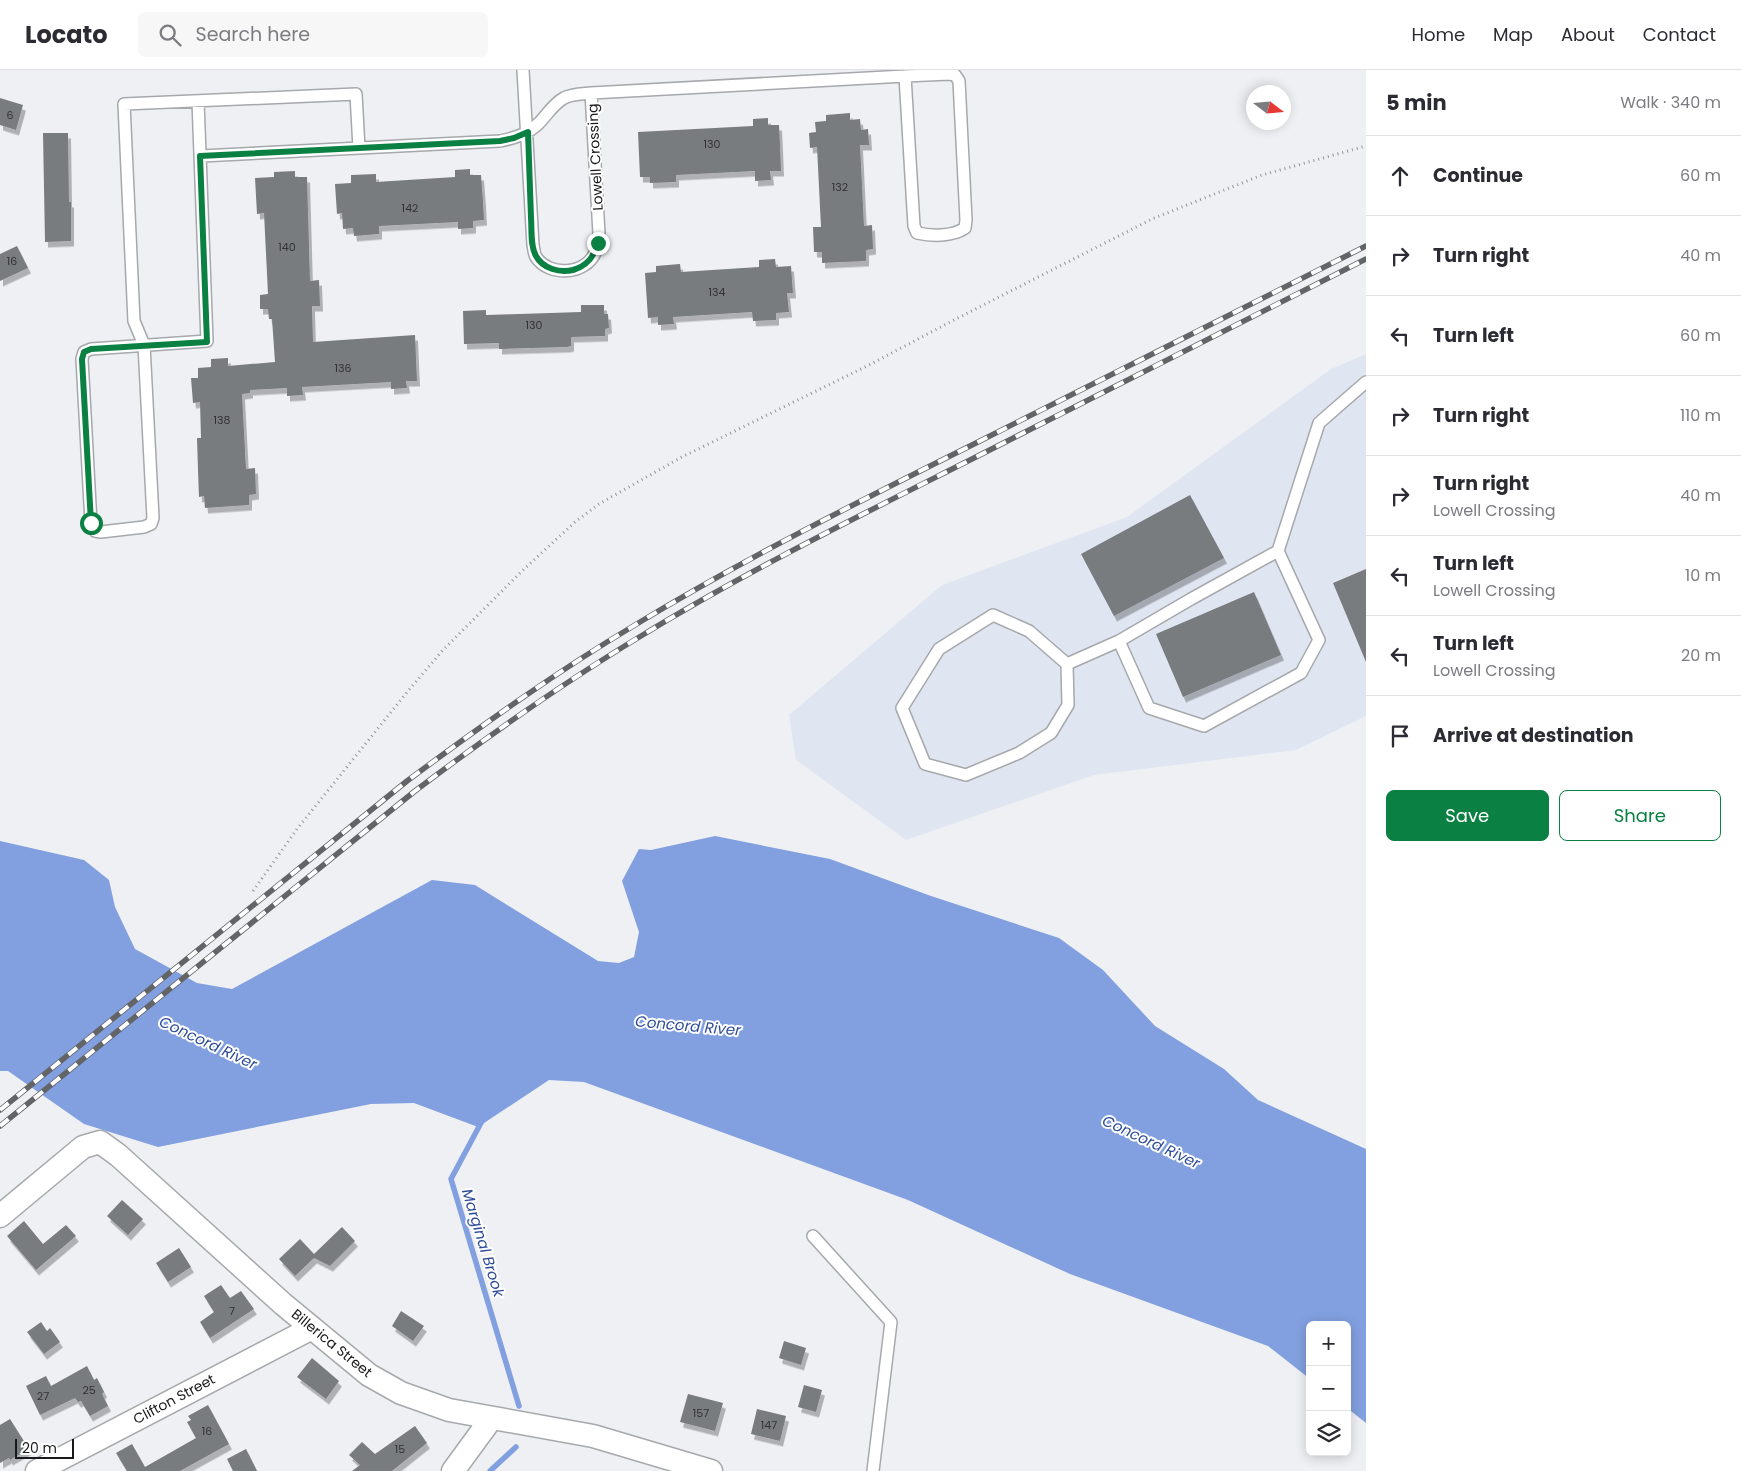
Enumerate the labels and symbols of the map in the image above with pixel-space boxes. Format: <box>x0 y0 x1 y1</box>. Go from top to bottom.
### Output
north arrow <box>1246 85 1291 130</box>
street label: Lowell Crossing <box>582 103 608 211</box>
house number: 6 <box>7 107 14 123</box>
house number: 130 <box>704 136 721 152</box>
house number: 132 <box>832 179 848 195</box>
house number: 142 <box>402 200 418 216</box>
route end <box>587 232 610 255</box>
house number: 140 <box>278 239 296 255</box>
house number: 16 <box>7 253 17 269</box>
house number: 134 <box>709 284 726 300</box>
house number: 130 <box>526 317 543 333</box>
house number: 136 <box>335 360 352 376</box>
house number: 138 <box>214 412 231 428</box>
route start <box>80 512 103 535</box>
water label: Concord River <box>634 1010 742 1041</box>
water label: Concord River <box>156 1011 261 1075</box>
water label: Concord River <box>1099 1110 1204 1174</box>
water label: Marginal Brook <box>457 1186 510 1301</box>
house number: 7 <box>229 1303 235 1319</box>
street label: Billerica Street <box>287 1304 377 1382</box>
street label: Clifton Street <box>130 1369 218 1429</box>
house number: 25 <box>82 1382 96 1398</box>
house number: 27 <box>37 1388 49 1404</box>
house number: 157 <box>693 1405 709 1421</box>
house number: 147 <box>761 1417 777 1433</box>
house number: 16 <box>202 1423 212 1439</box>
scale bar <box>15 1436 74 1459</box>
house number: 15 <box>395 1441 405 1457</box>

